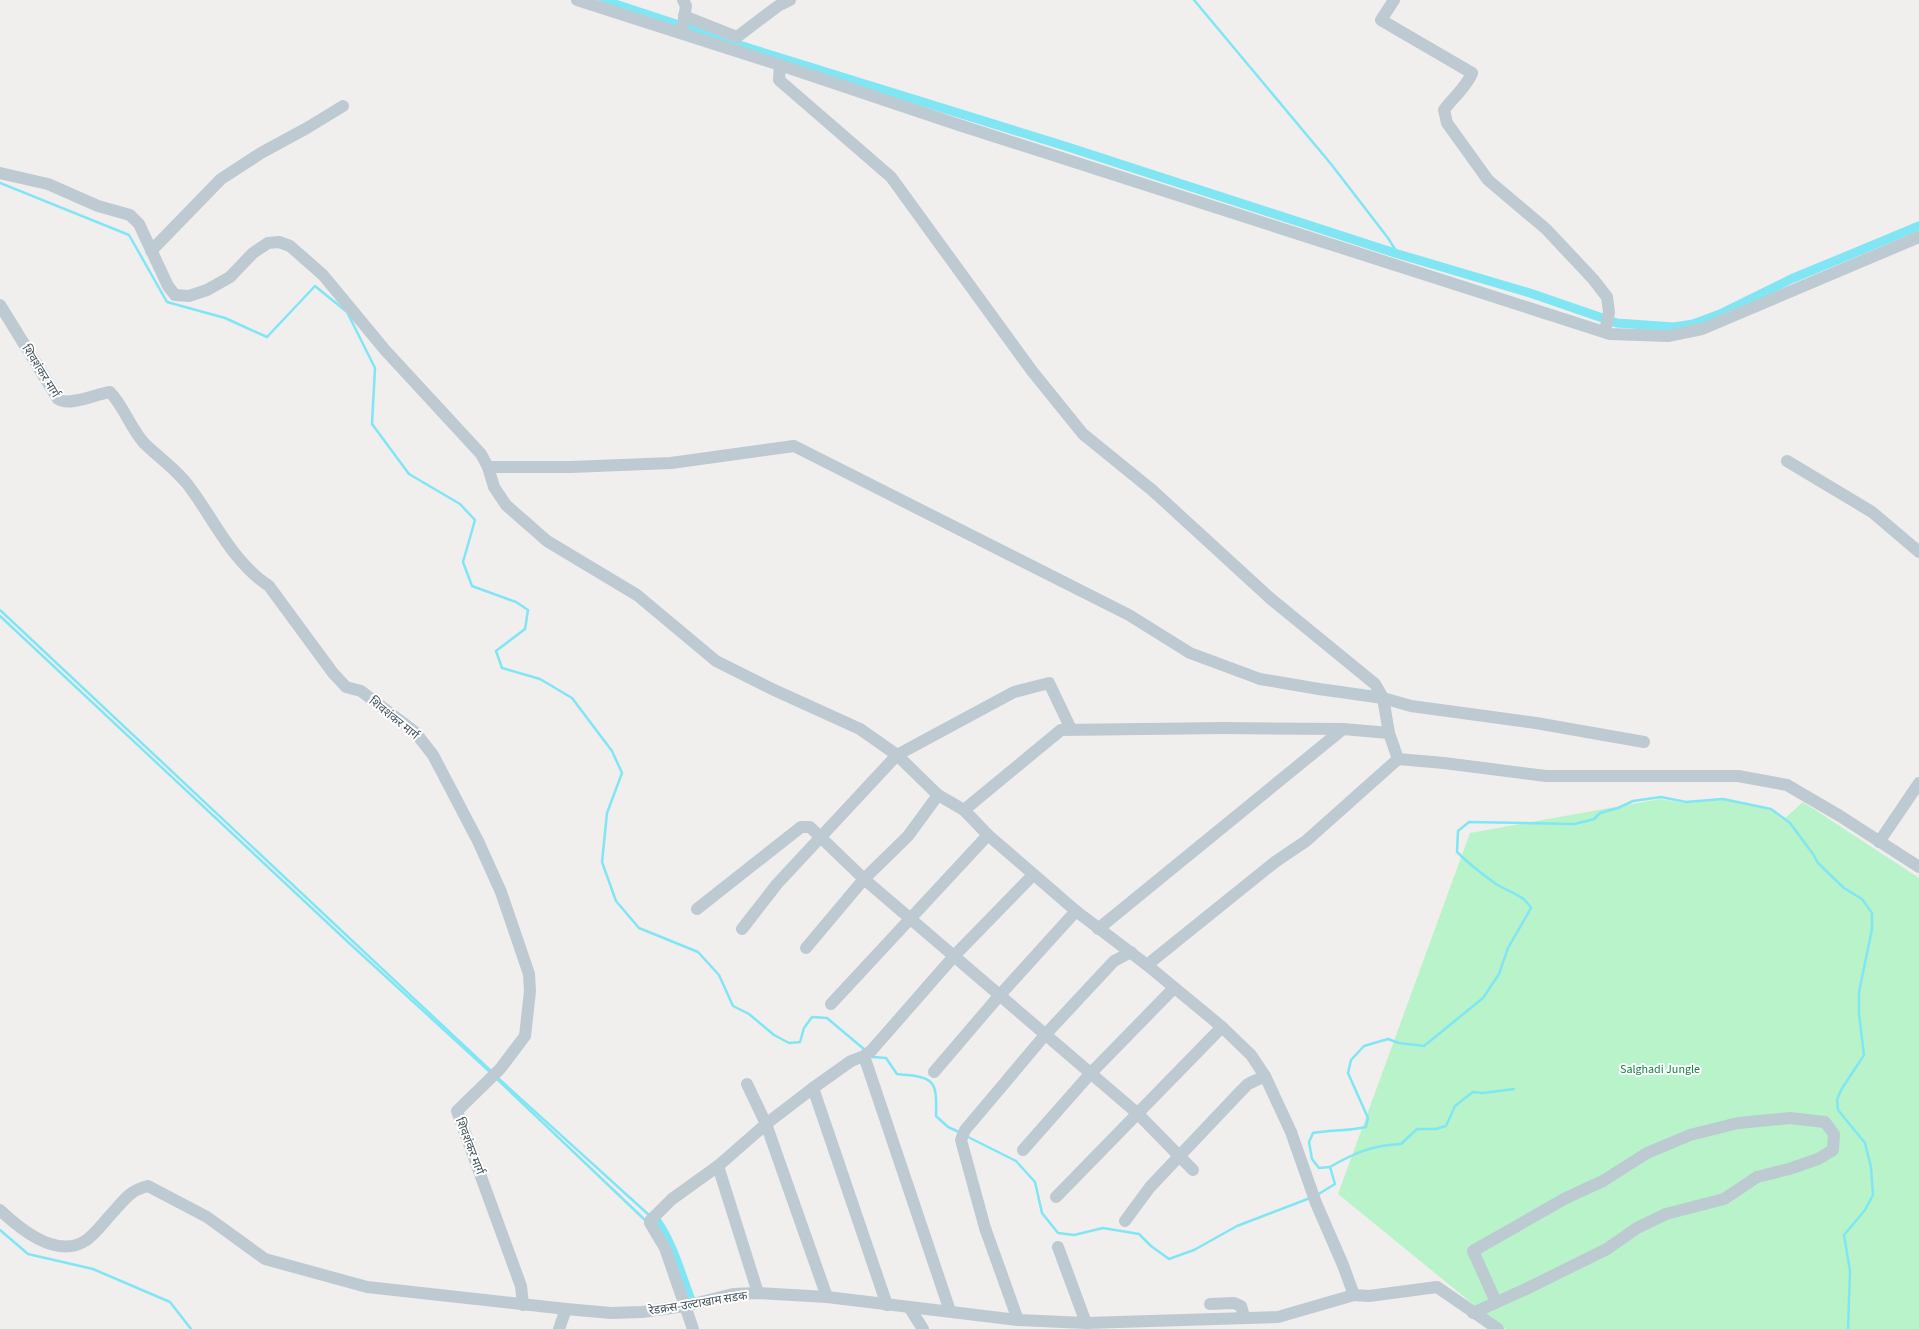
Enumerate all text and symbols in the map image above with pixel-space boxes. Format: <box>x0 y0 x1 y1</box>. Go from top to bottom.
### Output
street label: शिवशंकर मार्ग <box>18 341 64 402</box>
street label: शिवशंकर मार्ग <box>365 693 423 744</box>
park label: Salghadi Jungle <box>1620 1061 1700 1078</box>
street label: शिवशंकर मार्ग <box>451 1115 489 1178</box>
street label: रेडक्रस-उल्टाखाम सडक <box>647 1287 749 1320</box>

